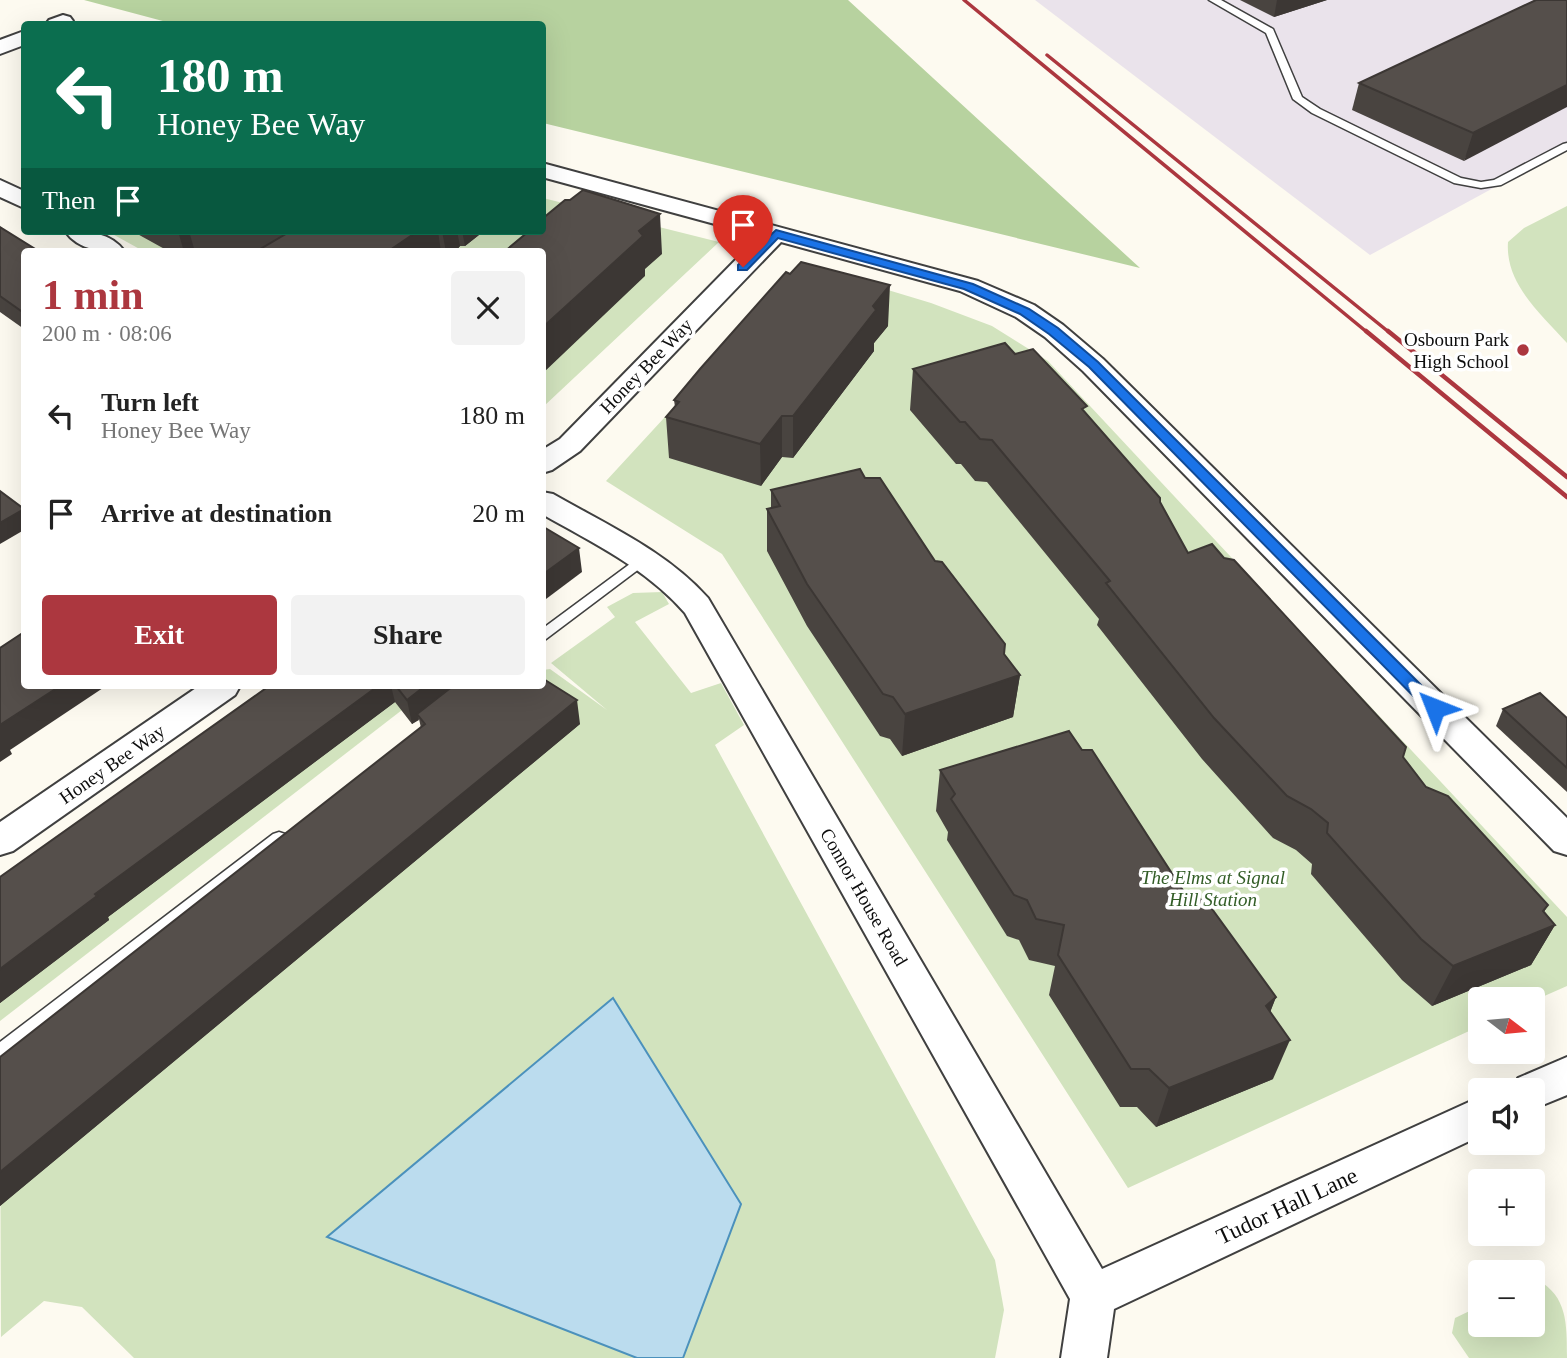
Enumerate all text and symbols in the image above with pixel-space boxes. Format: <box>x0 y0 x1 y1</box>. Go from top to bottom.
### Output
text: 180 m <box>157 48 284 103</box>
icon: left <box>42 49 133 140</box>
text: Honey Bee Way <box>157 106 365 142</box>
icon: arrive <box>109 182 147 220</box>
text: Then <box>42 186 95 215</box>
pin <box>713 195 773 267</box>
icon: arrive <box>724 206 762 244</box>
button: close <box>451 271 525 345</box>
text: 1 min <box>42 272 144 318</box>
street label: Honey Bee Way <box>595 314 697 418</box>
text: 200 m · 08:06 <box>42 321 172 346</box>
place label: Osbourn Park High School <box>1404 329 1509 372</box>
marker: Osbourn Park High School <box>1515 342 1531 358</box>
text: Turn left <box>101 388 199 417</box>
icon: left <box>42 397 80 435</box>
text: 180 m <box>459 401 525 430</box>
text: Honey Bee Way <box>101 418 251 443</box>
icon: arrive <box>42 495 80 533</box>
text: Arrive at destination <box>101 499 332 528</box>
text: 20 m <box>472 499 525 528</box>
button: Exit <box>42 595 277 675</box>
button: Share <box>291 595 525 675</box>
position arrow <box>1398 671 1472 745</box>
street label: Honey Bee Way <box>55 720 169 808</box>
street label: Connor House Road <box>816 825 912 970</box>
park label: The Elms at Signal Hill Station <box>1141 867 1285 910</box>
north arrow <box>1468 987 1545 1064</box>
map controls <box>1468 987 1545 1337</box>
button: sound <box>1468 1078 1545 1155</box>
street label: Tudor Hall Lane <box>1213 1162 1361 1250</box>
button: + <box>1468 1169 1545 1246</box>
button: − <box>1468 1260 1545 1337</box>

